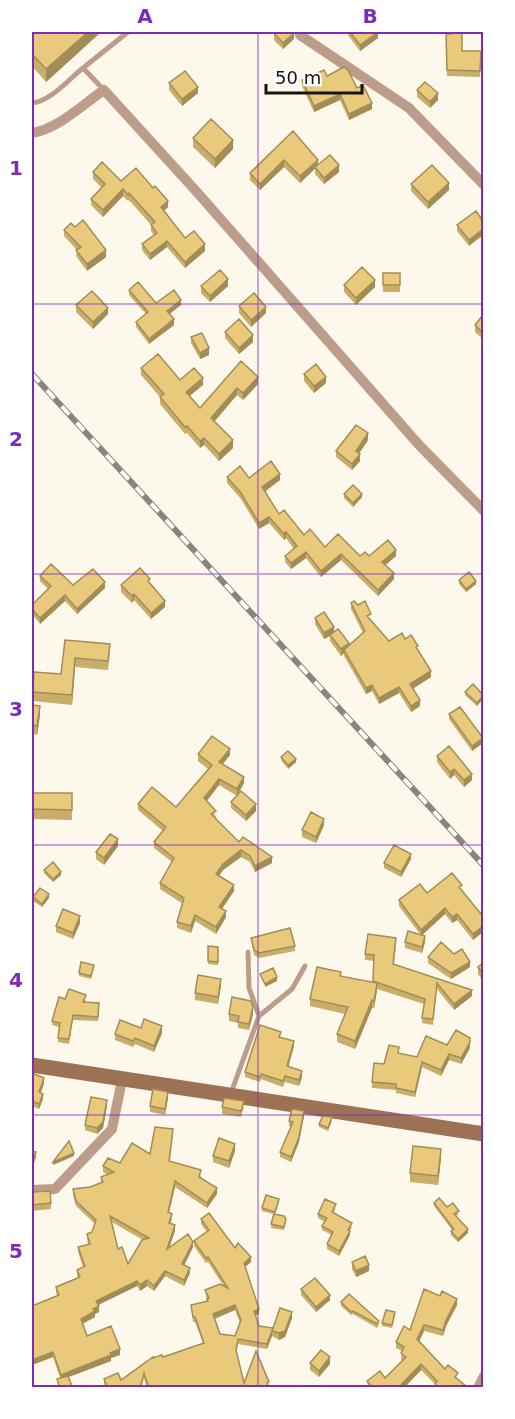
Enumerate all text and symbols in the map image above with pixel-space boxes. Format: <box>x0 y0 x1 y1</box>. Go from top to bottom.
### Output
text: A <box>137 4 153 28</box>
text: B <box>362 4 378 28</box>
scale bar <box>266 57 362 95</box>
text: 50 m <box>275 67 321 88</box>
text: 1 <box>9 156 23 180</box>
text: 2 <box>9 427 23 451</box>
text: 3 <box>9 697 23 721</box>
text: 4 <box>9 968 23 992</box>
text: 5 <box>9 1239 23 1263</box>

